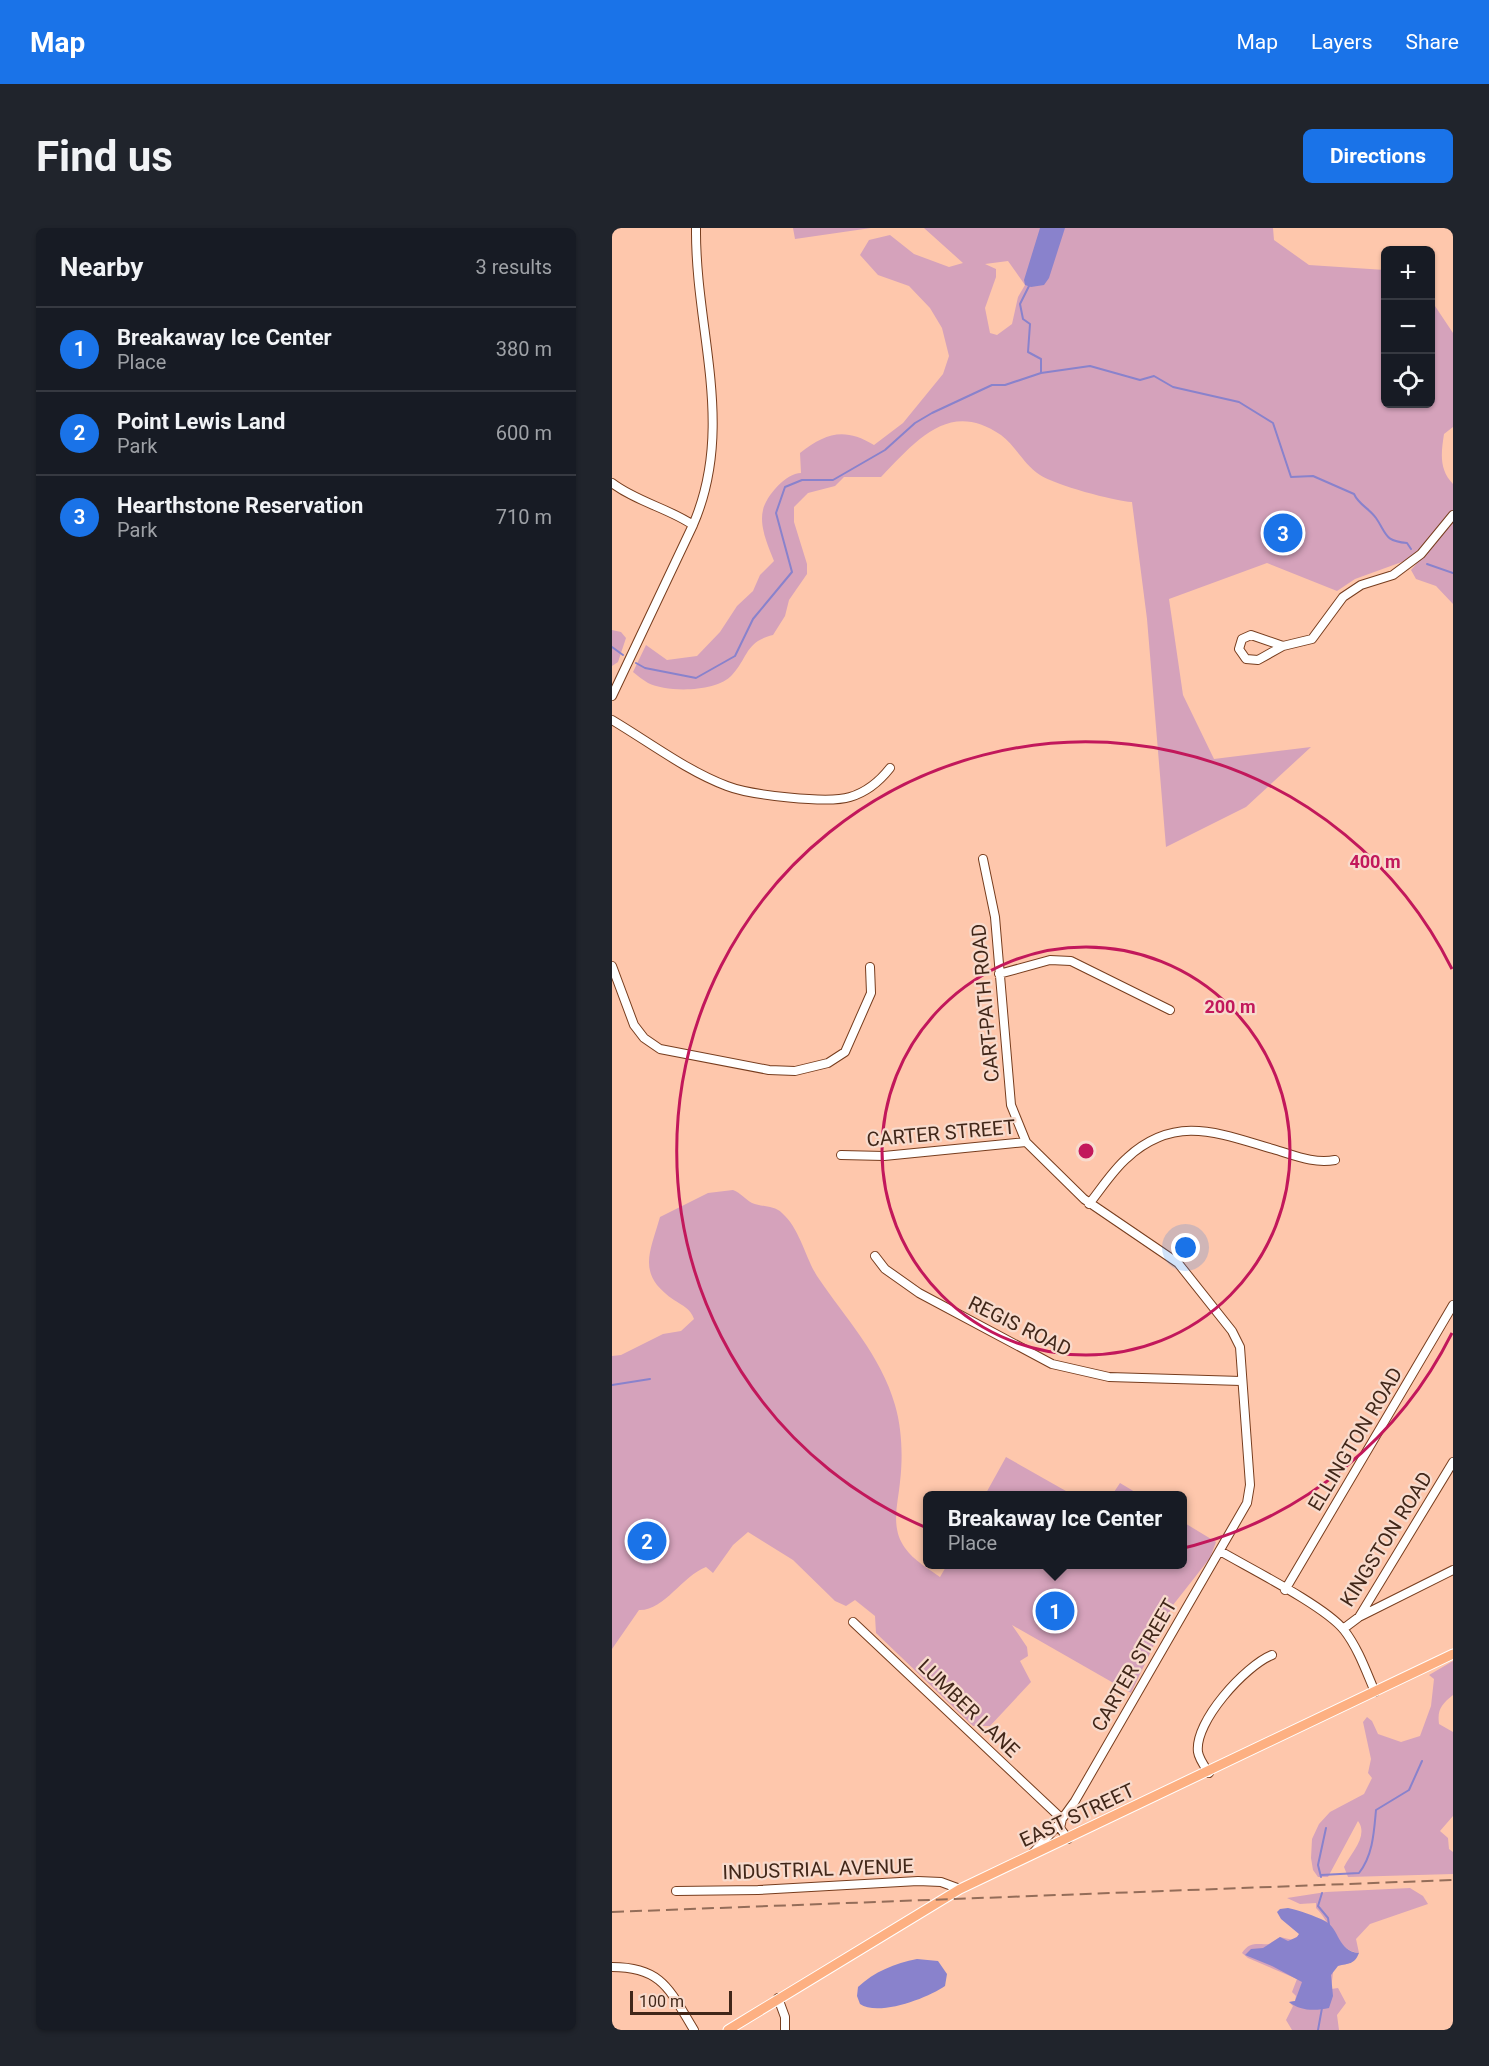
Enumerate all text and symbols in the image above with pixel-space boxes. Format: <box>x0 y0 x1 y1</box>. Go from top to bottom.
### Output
text: Map <box>30 26 85 59</box>
text: Map <box>1236 30 1278 54</box>
text: Layers <box>1311 30 1372 54</box>
text: Share <box>1405 30 1459 54</box>
button: Directions <box>1303 129 1453 183</box>
text: Find us <box>36 132 173 181</box>
map controls <box>1381 246 1435 408</box>
button: + <box>1381 246 1435 300</box>
text: Nearby <box>60 252 143 282</box>
text: 3 results <box>476 255 552 279</box>
button: − <box>1381 300 1435 354</box>
text: Breakaway Ice Center <box>117 325 332 350</box>
text: 1 <box>74 337 85 361</box>
text: 380 m <box>496 337 552 361</box>
text: Place <box>117 350 166 374</box>
button: locate <box>1381 354 1435 408</box>
text: Point Lewis Land <box>117 409 285 434</box>
text: 2 <box>74 421 85 445</box>
text: 600 m <box>496 421 552 445</box>
text: Park <box>117 434 157 458</box>
text: Hearthstone Reservation <box>117 493 363 518</box>
text: 3 <box>74 505 85 529</box>
text: 710 m <box>496 505 552 529</box>
pin: 3 <box>1264 510 1302 556</box>
text: Park <box>117 518 157 542</box>
text: 400 m <box>1349 851 1401 872</box>
street label: CART-PATH ROAD <box>966 923 1004 1083</box>
text: 200 m <box>1204 996 1256 1017</box>
street label: CARTER STREET <box>866 1115 1016 1151</box>
centre of rings <box>1076 1141 1096 1161</box>
your location <box>1171 1233 1200 1262</box>
street label: REGIS ROAD <box>965 1291 1075 1361</box>
street label: ELLINGTON ROAD <box>1303 1363 1407 1515</box>
street label: KINGSTON ROAD <box>1335 1467 1437 1611</box>
popup <box>923 1491 1187 1569</box>
text: Breakaway Ice Center <box>948 1506 1162 1531</box>
pin: 2 <box>627 1518 666 1564</box>
text: Place <box>948 1531 997 1555</box>
pin: 1 <box>1036 1588 1074 1634</box>
street label: CARTER STREET <box>1086 1594 1182 1736</box>
street label: LUMBER LANE <box>913 1654 1025 1762</box>
street label: EAST STREET <box>1016 1778 1138 1852</box>
street label: INDUSTRIAL AVENUE <box>722 1854 914 1884</box>
scale bar <box>630 1988 732 2016</box>
text: 100 m <box>639 1992 684 2011</box>

